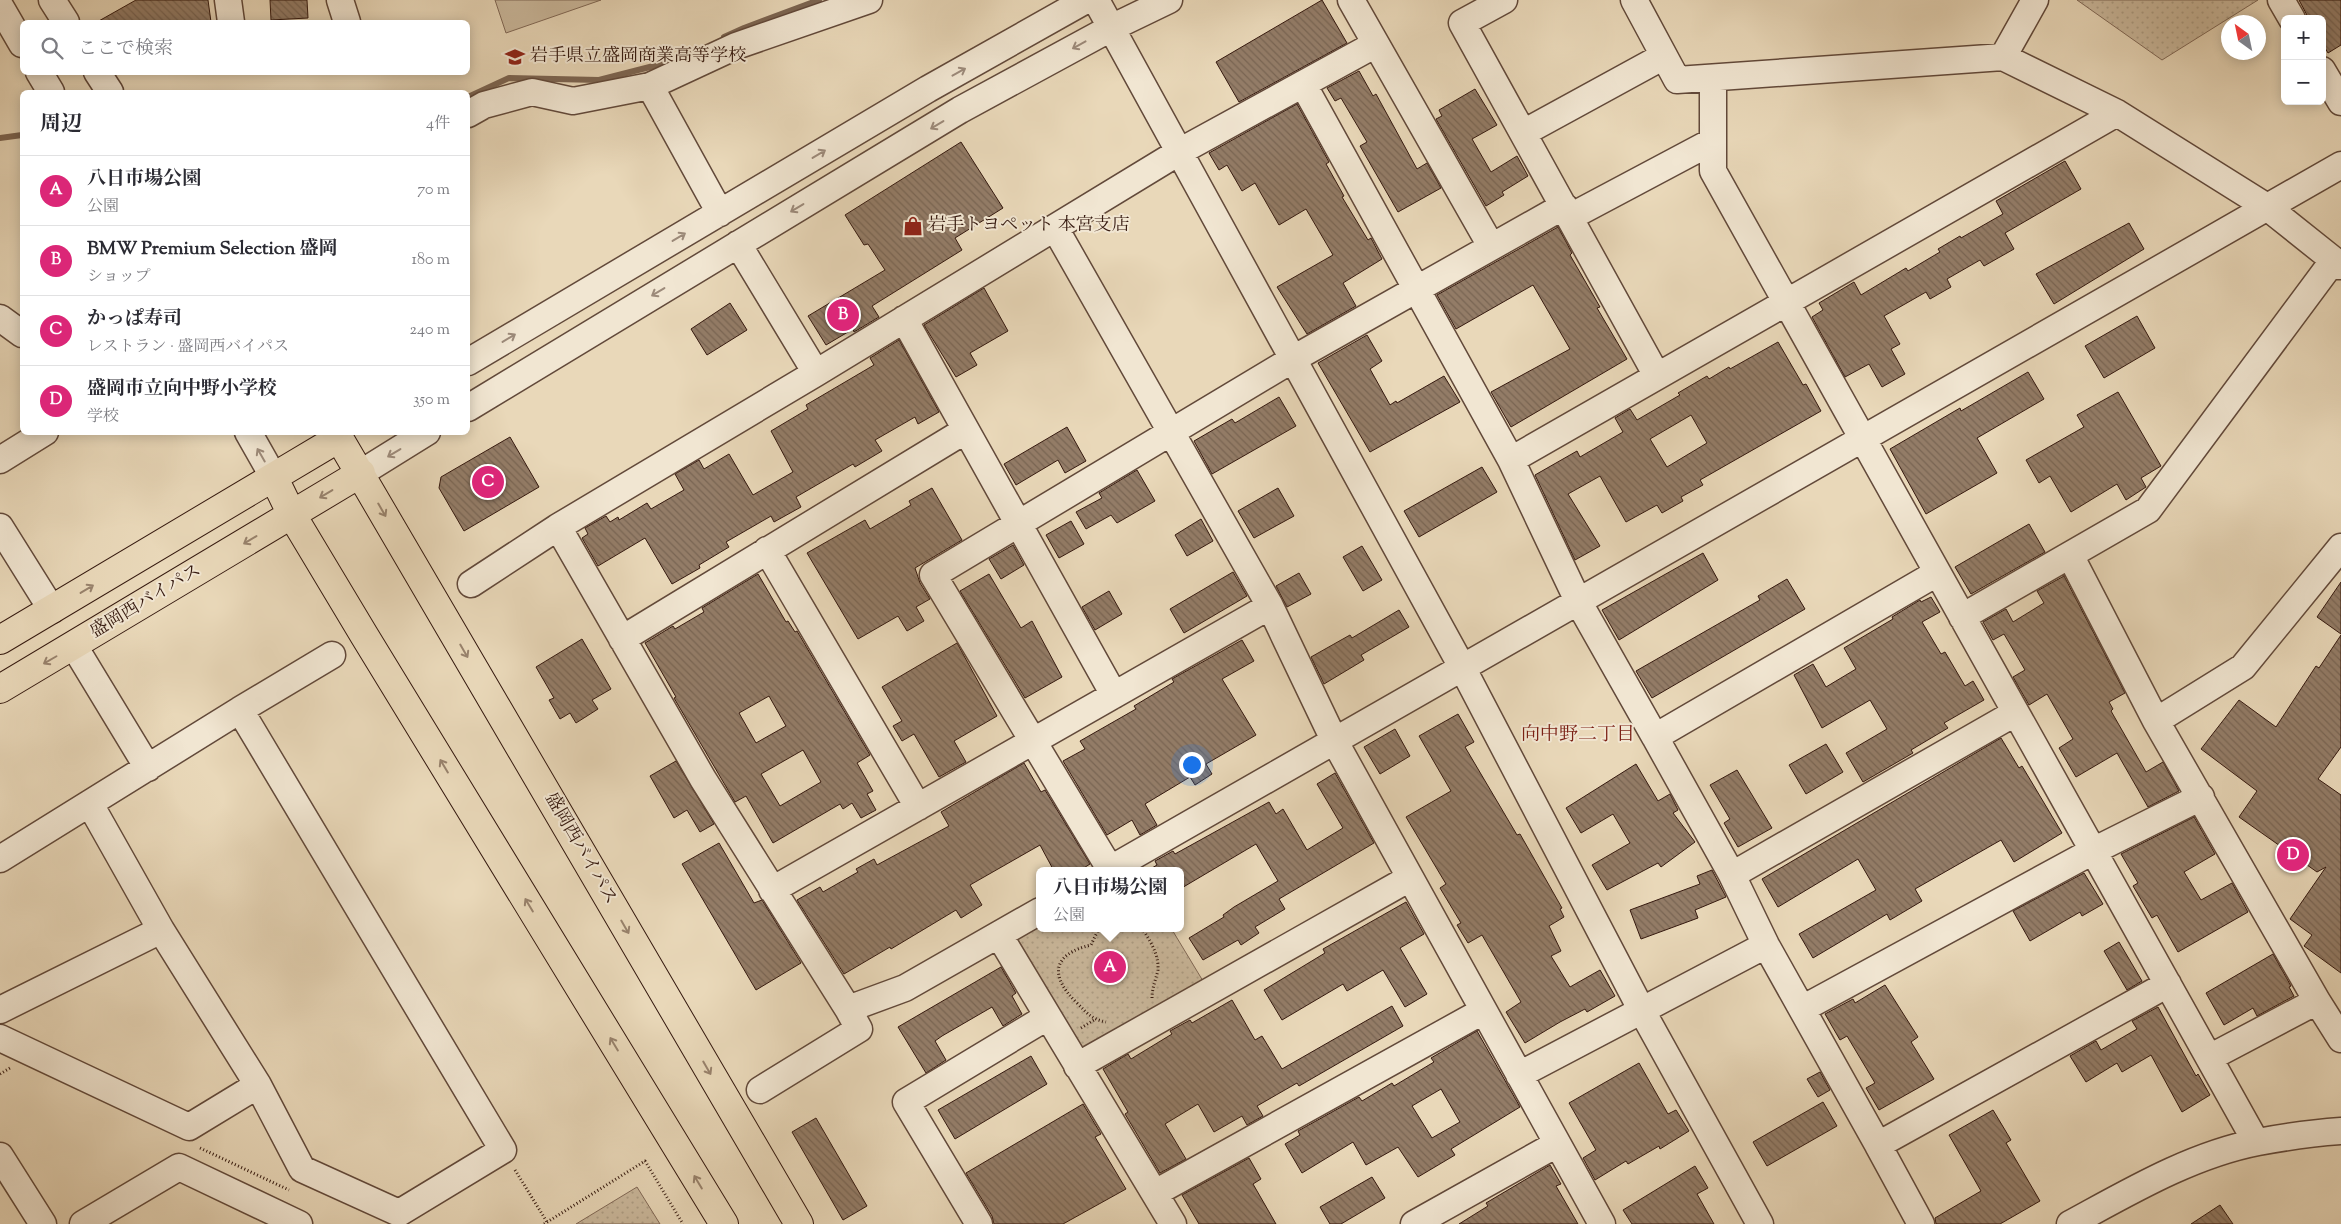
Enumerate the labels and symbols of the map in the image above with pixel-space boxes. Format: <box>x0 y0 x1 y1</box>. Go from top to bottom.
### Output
north arrow <box>2221 15 2266 60</box>
one-way arrow <box>1072 41 1086 51</box>
place label: 岩手県立盛岡商業高等学校 <box>530 44 746 70</box>
school or university icon: 岩手県立盛岡商業高等学校 <box>504 46 526 68</box>
one-way arrow <box>951 66 966 76</box>
one-way arrow <box>930 120 944 130</box>
one-way arrow <box>812 148 826 158</box>
one-way arrow <box>791 204 805 214</box>
place label: 岩手トヨペット 本宮支店 <box>928 213 1130 239</box>
shop icon: 岩手トヨペット 本宮支店 <box>902 215 924 237</box>
one-way arrow <box>672 232 687 242</box>
one-way arrow <box>652 288 666 298</box>
pin: B <box>827 296 859 334</box>
one-way arrow <box>502 332 516 342</box>
one-way arrow <box>256 448 266 463</box>
one-way arrow <box>388 448 402 458</box>
pin: C <box>472 463 504 501</box>
one-way arrow <box>320 489 334 499</box>
one-way arrow <box>378 503 388 517</box>
one-way arrow <box>243 536 257 546</box>
street label: 盛岡西バイパス <box>85 559 207 645</box>
one-way arrow <box>80 584 95 594</box>
one-way arrow <box>460 643 470 657</box>
one-way arrow <box>44 655 58 665</box>
district label: 向中野二丁目 <box>1521 722 1635 749</box>
your location <box>1179 752 1205 778</box>
one-way arrow <box>439 760 449 774</box>
street label: 盛岡西バイパス <box>537 788 623 910</box>
pin: D <box>2277 836 2309 874</box>
one-way arrow <box>523 899 533 913</box>
one-way arrow <box>621 920 631 934</box>
pin: A <box>1094 948 1126 986</box>
one-way arrow <box>608 1037 618 1051</box>
one-way arrow <box>702 1060 712 1075</box>
one-way arrow <box>693 1176 703 1190</box>

